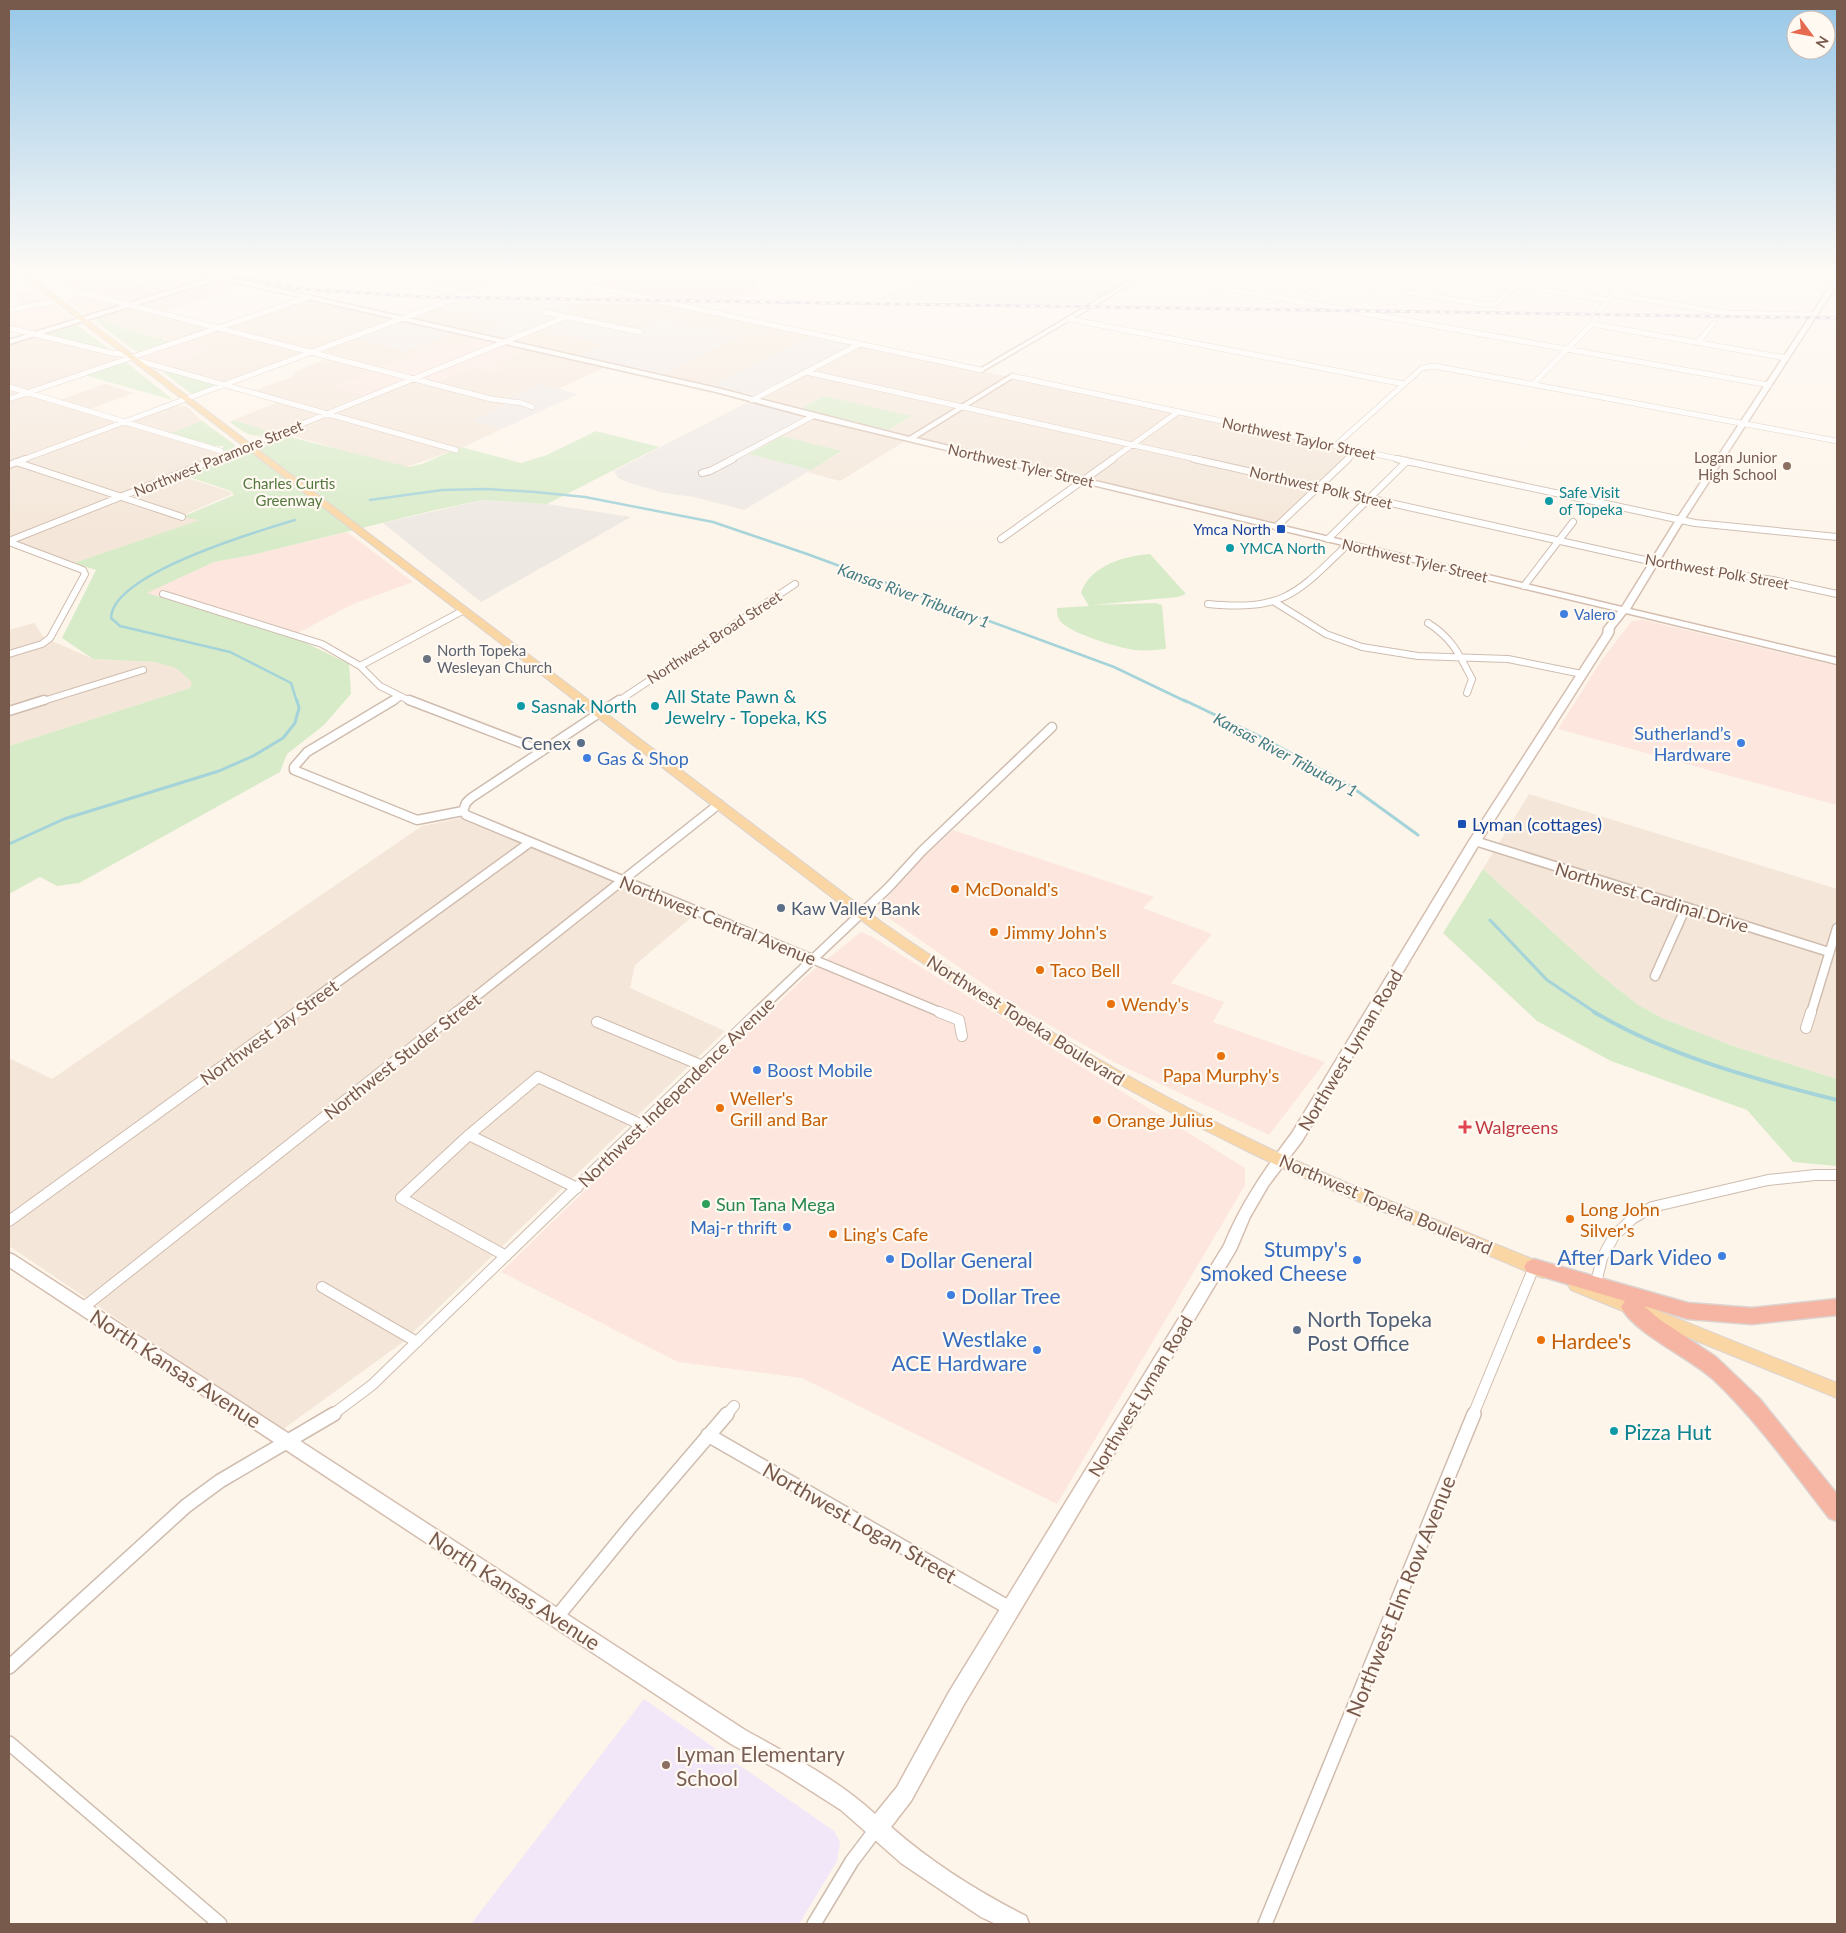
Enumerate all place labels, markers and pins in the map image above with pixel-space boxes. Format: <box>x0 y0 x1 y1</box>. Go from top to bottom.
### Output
place label: Logan Junior High School <box>1694 448 1778 483</box>
marker: Logan Junior High School <box>1781 460 1793 472</box>
place label: Safe Visit of Topeka <box>1559 483 1623 518</box>
marker: Safe Visit of Topeka <box>1543 495 1555 507</box>
place label: Ymca North <box>1193 520 1271 538</box>
marker: Ymca North <box>1275 523 1287 535</box>
place label: YMCA North <box>1240 539 1326 557</box>
marker: YMCA North <box>1224 542 1236 554</box>
place label: Valero <box>1574 605 1616 623</box>
marker: Valero <box>1558 608 1570 620</box>
place label: North Topeka Wesleyan Church <box>437 641 552 676</box>
marker: North Topeka Wesleyan Church <box>421 653 433 665</box>
place label: All State Pawn & Jewelry - Topeka, KS <box>665 685 827 728</box>
place label: Sasnak North <box>531 695 637 717</box>
marker: Sasnak North <box>515 700 527 712</box>
marker: All State Pawn & Jewelry - Topeka, KS <box>649 700 661 712</box>
place label: Sutherland’s Hardware <box>1634 722 1731 765</box>
place label: Cenex <box>521 732 571 754</box>
marker: Cenex <box>575 737 587 749</box>
marker: Sutherland’s Hardware <box>1735 737 1747 749</box>
place label: Gas & Shop <box>597 747 689 769</box>
marker: Gas & Shop <box>581 752 593 764</box>
place label: Lyman (cottages) <box>1472 813 1602 835</box>
marker: Lyman (cottages) <box>1456 818 1468 830</box>
place label: McDonald's <box>965 878 1059 900</box>
marker: McDonald's <box>949 883 961 895</box>
place label: Kaw Valley Bank <box>791 897 921 919</box>
marker: Kaw Valley Bank <box>775 902 787 914</box>
place label: Jimmy John's <box>1004 921 1107 943</box>
marker: Jimmy John's <box>988 926 1000 938</box>
place label: Taco Bell <box>1050 959 1120 981</box>
marker: Taco Bell <box>1034 964 1046 976</box>
place label: Wendy's <box>1121 993 1189 1015</box>
marker: Wendy's <box>1105 998 1117 1010</box>
marker: Papa Murphy's <box>1215 1050 1227 1062</box>
place label: Boost Mobile <box>767 1059 873 1081</box>
marker: Boost Mobile <box>751 1064 763 1076</box>
place label: Papa Murphy's <box>1163 1064 1280 1086</box>
place label: Weller's Grill and Bar <box>730 1087 828 1130</box>
marker: Weller's Grill and Bar <box>714 1102 726 1114</box>
place label: Orange Julius <box>1107 1109 1213 1131</box>
marker: Orange Julius <box>1091 1114 1103 1126</box>
place label: Walgreens <box>1475 1116 1558 1138</box>
marker: Walgreens <box>1459 1121 1471 1133</box>
place label: Sun Tana Mega <box>716 1193 835 1215</box>
marker: Sun Tana Mega <box>700 1198 712 1210</box>
place label: Long John Silver's <box>1580 1198 1660 1241</box>
marker: Long John Silver's <box>1564 1213 1576 1225</box>
place label: Maj-r thrift <box>690 1216 778 1238</box>
marker: Maj-r thrift <box>781 1221 793 1233</box>
place label: Ling's Cafe <box>843 1223 928 1245</box>
marker: Ling's Cafe <box>827 1228 839 1240</box>
place label: Stumpy's Smoked Cheese <box>1200 1236 1347 1285</box>
place label: After Dark Video <box>1557 1244 1712 1269</box>
place label: Dollar General <box>900 1247 1033 1272</box>
marker: After Dark Video <box>1716 1250 1728 1262</box>
marker: Dollar General <box>884 1253 896 1265</box>
marker: Stumpy's Smoked Cheese <box>1351 1254 1363 1266</box>
place label: Dollar Tree <box>961 1283 1061 1308</box>
marker: Dollar Tree <box>945 1289 957 1301</box>
place label: North Topeka Post Office <box>1307 1306 1432 1355</box>
marker: North Topeka Post Office <box>1291 1324 1303 1336</box>
place label: Westlake ACE Hardware <box>891 1326 1027 1375</box>
place label: Hardee's <box>1551 1328 1631 1353</box>
marker: Hardee's <box>1535 1334 1547 1346</box>
marker: Westlake ACE Hardware <box>1031 1344 1043 1356</box>
place label: Pizza Hut <box>1624 1419 1712 1444</box>
marker: Pizza Hut <box>1608 1425 1620 1437</box>
place label: Lyman Elementary School <box>676 1741 845 1790</box>
marker: Lyman Elementary School <box>660 1759 672 1771</box>

